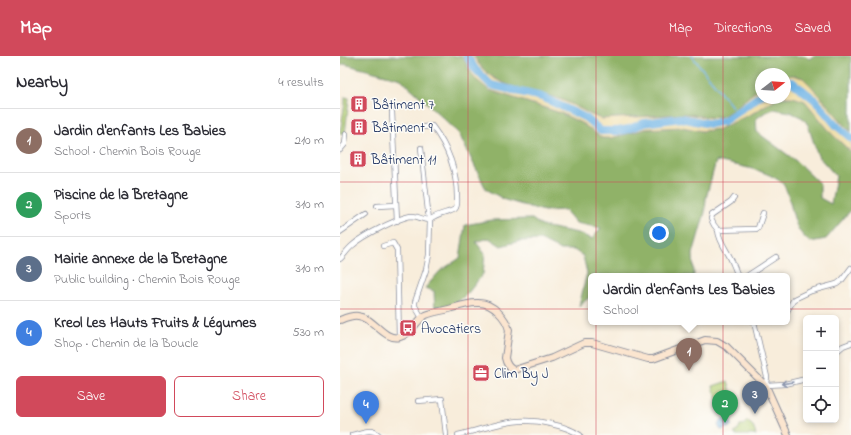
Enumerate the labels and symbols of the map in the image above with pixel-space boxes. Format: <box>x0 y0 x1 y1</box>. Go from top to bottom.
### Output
north arrow <box>755 68 791 104</box>
building icon: Bâtiment 7 <box>349 94 369 114</box>
place label: Bâtiment 7 <box>371 95 434 116</box>
building icon: Bâtiment 9 <box>349 117 369 137</box>
place label: Bâtiment 9 <box>371 118 433 139</box>
building icon: Bâtiment 11 <box>348 149 368 169</box>
place label: Bâtiment 11 <box>370 150 437 171</box>
your location <box>649 223 669 243</box>
bus stop icon: Avocatiers <box>398 318 418 338</box>
place label: Avocatiers <box>421 319 481 340</box>
pin: 1 <box>676 338 702 371</box>
office icon: Clim By J <box>471 363 491 383</box>
place label: Clim By J <box>494 364 548 386</box>
one-way arrow <box>781 379 794 387</box>
pin: 3 <box>742 381 768 414</box>
pin: 2 <box>712 390 738 423</box>
pin: 4 <box>353 391 379 424</box>

